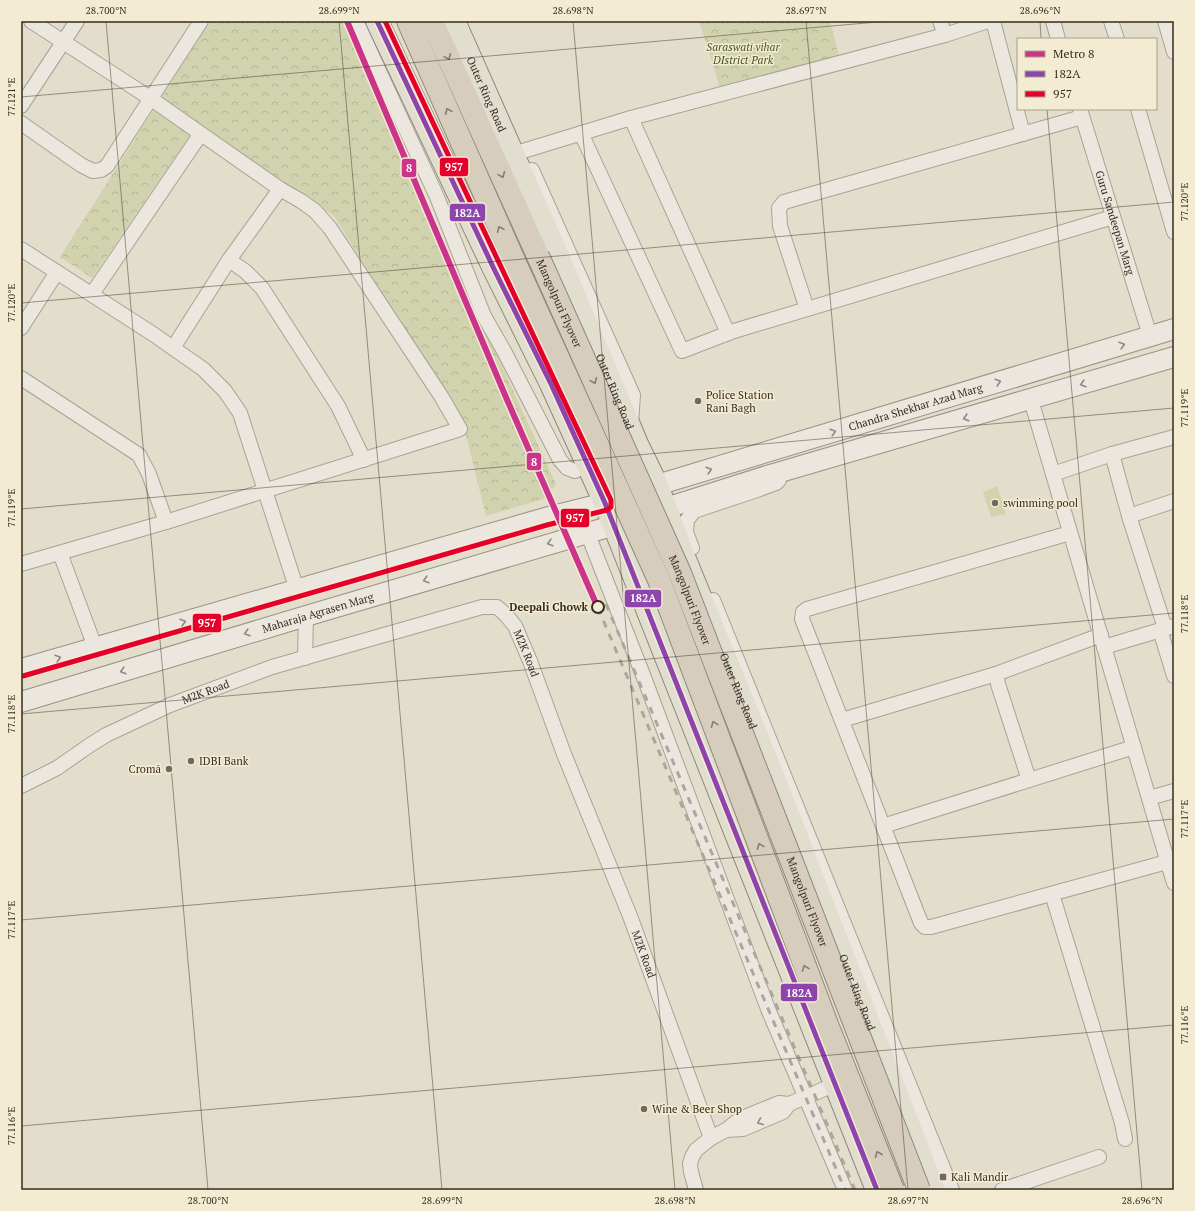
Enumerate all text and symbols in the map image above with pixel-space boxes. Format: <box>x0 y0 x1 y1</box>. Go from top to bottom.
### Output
text: 28.700°N <box>86 4 127 17</box>
text: 28.699°N <box>319 4 360 17</box>
text: 28.698°N <box>553 4 594 17</box>
text: 28.697°N <box>786 4 827 17</box>
text: 28.696°N <box>1020 4 1061 17</box>
legend <box>1017 38 1157 110</box>
park label: Saraswati vihar DIstrict Park <box>706 40 780 67</box>
text: Metro 8 <box>1053 46 1094 61</box>
one-way arrow <box>443 52 451 60</box>
street label: Outer Ring Road <box>464 54 509 134</box>
text: 182A <box>1053 66 1081 81</box>
text: 77.121°E <box>5 78 18 116</box>
text: 957 <box>1053 86 1072 101</box>
one-way arrow <box>444 107 452 114</box>
line badge: 957 <box>439 157 469 177</box>
line badge: 8 <box>401 158 417 178</box>
text: 957 <box>445 160 463 174</box>
text: 8 <box>406 161 412 175</box>
street label: Guru Sandeepan Marg <box>1092 169 1138 277</box>
one-way arrow <box>497 171 505 178</box>
text: 77.120°E <box>1178 183 1191 221</box>
line badge: 182A <box>449 203 486 222</box>
text: 182A <box>454 206 481 220</box>
one-way arrow <box>497 226 505 233</box>
street label: Mangolpuri Flyover <box>533 257 585 351</box>
text: 77.120°E <box>5 284 18 322</box>
one-way arrow <box>1118 341 1125 349</box>
street label: Outer Ring Road <box>593 352 637 432</box>
one-way arrow <box>589 376 597 384</box>
one-way arrow <box>994 378 1001 387</box>
one-way arrow <box>1080 379 1087 388</box>
street label: Chandra Shekhar Azad Marg <box>847 380 984 434</box>
place label: Police Station Rani Bagh <box>706 388 774 415</box>
text: 77.119°E <box>1178 389 1191 427</box>
marker: Police Station Rani Bagh <box>693 396 703 406</box>
one-way arrow <box>963 413 970 422</box>
one-way arrow <box>829 428 836 437</box>
line badge: 8 <box>526 452 542 471</box>
text: 8 <box>531 455 537 469</box>
one-way arrow <box>705 466 712 474</box>
text: 77.119°E <box>5 489 18 527</box>
place label: swimming pool <box>1003 496 1078 510</box>
marker: swimming pool <box>990 498 1000 508</box>
line badge: 957 <box>560 508 590 528</box>
text: 957 <box>566 511 584 525</box>
one-way arrow <box>547 538 554 547</box>
street label: Mangolpuri Flyover <box>666 553 714 647</box>
one-way arrow <box>422 575 429 584</box>
street label: Maharaja Agrasen Marg <box>260 589 375 636</box>
line badge: 182A <box>624 589 662 608</box>
text: 182A <box>630 591 657 605</box>
text: 77.118°E <box>1178 595 1191 633</box>
place label: Deepali Chowk <box>509 600 589 614</box>
marker: Deepali Chowk <box>591 600 605 614</box>
line badge: 957 <box>192 613 222 633</box>
text: 957 <box>198 616 216 630</box>
one-way arrow <box>180 618 187 627</box>
street label: M2K Road <box>510 627 542 679</box>
one-way arrow <box>244 628 251 637</box>
street label: Outer Ring Road <box>717 651 760 731</box>
one-way arrow <box>55 654 62 663</box>
one-way arrow <box>120 666 127 675</box>
street label: M2K Road <box>180 676 231 707</box>
text: 77.118°E <box>5 695 18 733</box>
one-way arrow <box>710 721 718 728</box>
place label: IDBI Bank <box>199 754 249 768</box>
marker: IDBI Bank <box>186 756 196 766</box>
place label: Cromā <box>129 762 161 776</box>
marker: Cromā <box>164 764 174 774</box>
text: 77.117°E <box>1178 800 1191 838</box>
one-way arrow <box>756 842 764 849</box>
street label: Mangolpuri Flyover <box>784 855 831 950</box>
text: 77.117°E <box>5 901 18 939</box>
street label: M2K Road <box>629 928 659 980</box>
street label: Outer Ring Road <box>836 952 878 1033</box>
one-way arrow <box>802 964 810 971</box>
line badge: 182A <box>780 983 818 1002</box>
text: 182A <box>786 986 813 1000</box>
text: 77.116°E <box>1178 1006 1191 1044</box>
place label: Wine & Beer Shop <box>652 1102 742 1116</box>
marker: Wine & Beer Shop <box>639 1104 649 1114</box>
text: 77.116°E <box>5 1107 18 1145</box>
one-way arrow <box>757 1117 765 1125</box>
one-way arrow <box>875 1150 883 1157</box>
place label: Kali Mandir <box>951 1170 1009 1184</box>
marker: Kali Mandir <box>938 1172 948 1182</box>
text: 28.700°N <box>188 1194 229 1207</box>
text: 28.699°N <box>422 1194 463 1207</box>
text: 28.698°N <box>655 1194 696 1207</box>
text: 28.697°N <box>888 1194 929 1207</box>
text: 28.696°N <box>1122 1194 1163 1207</box>

